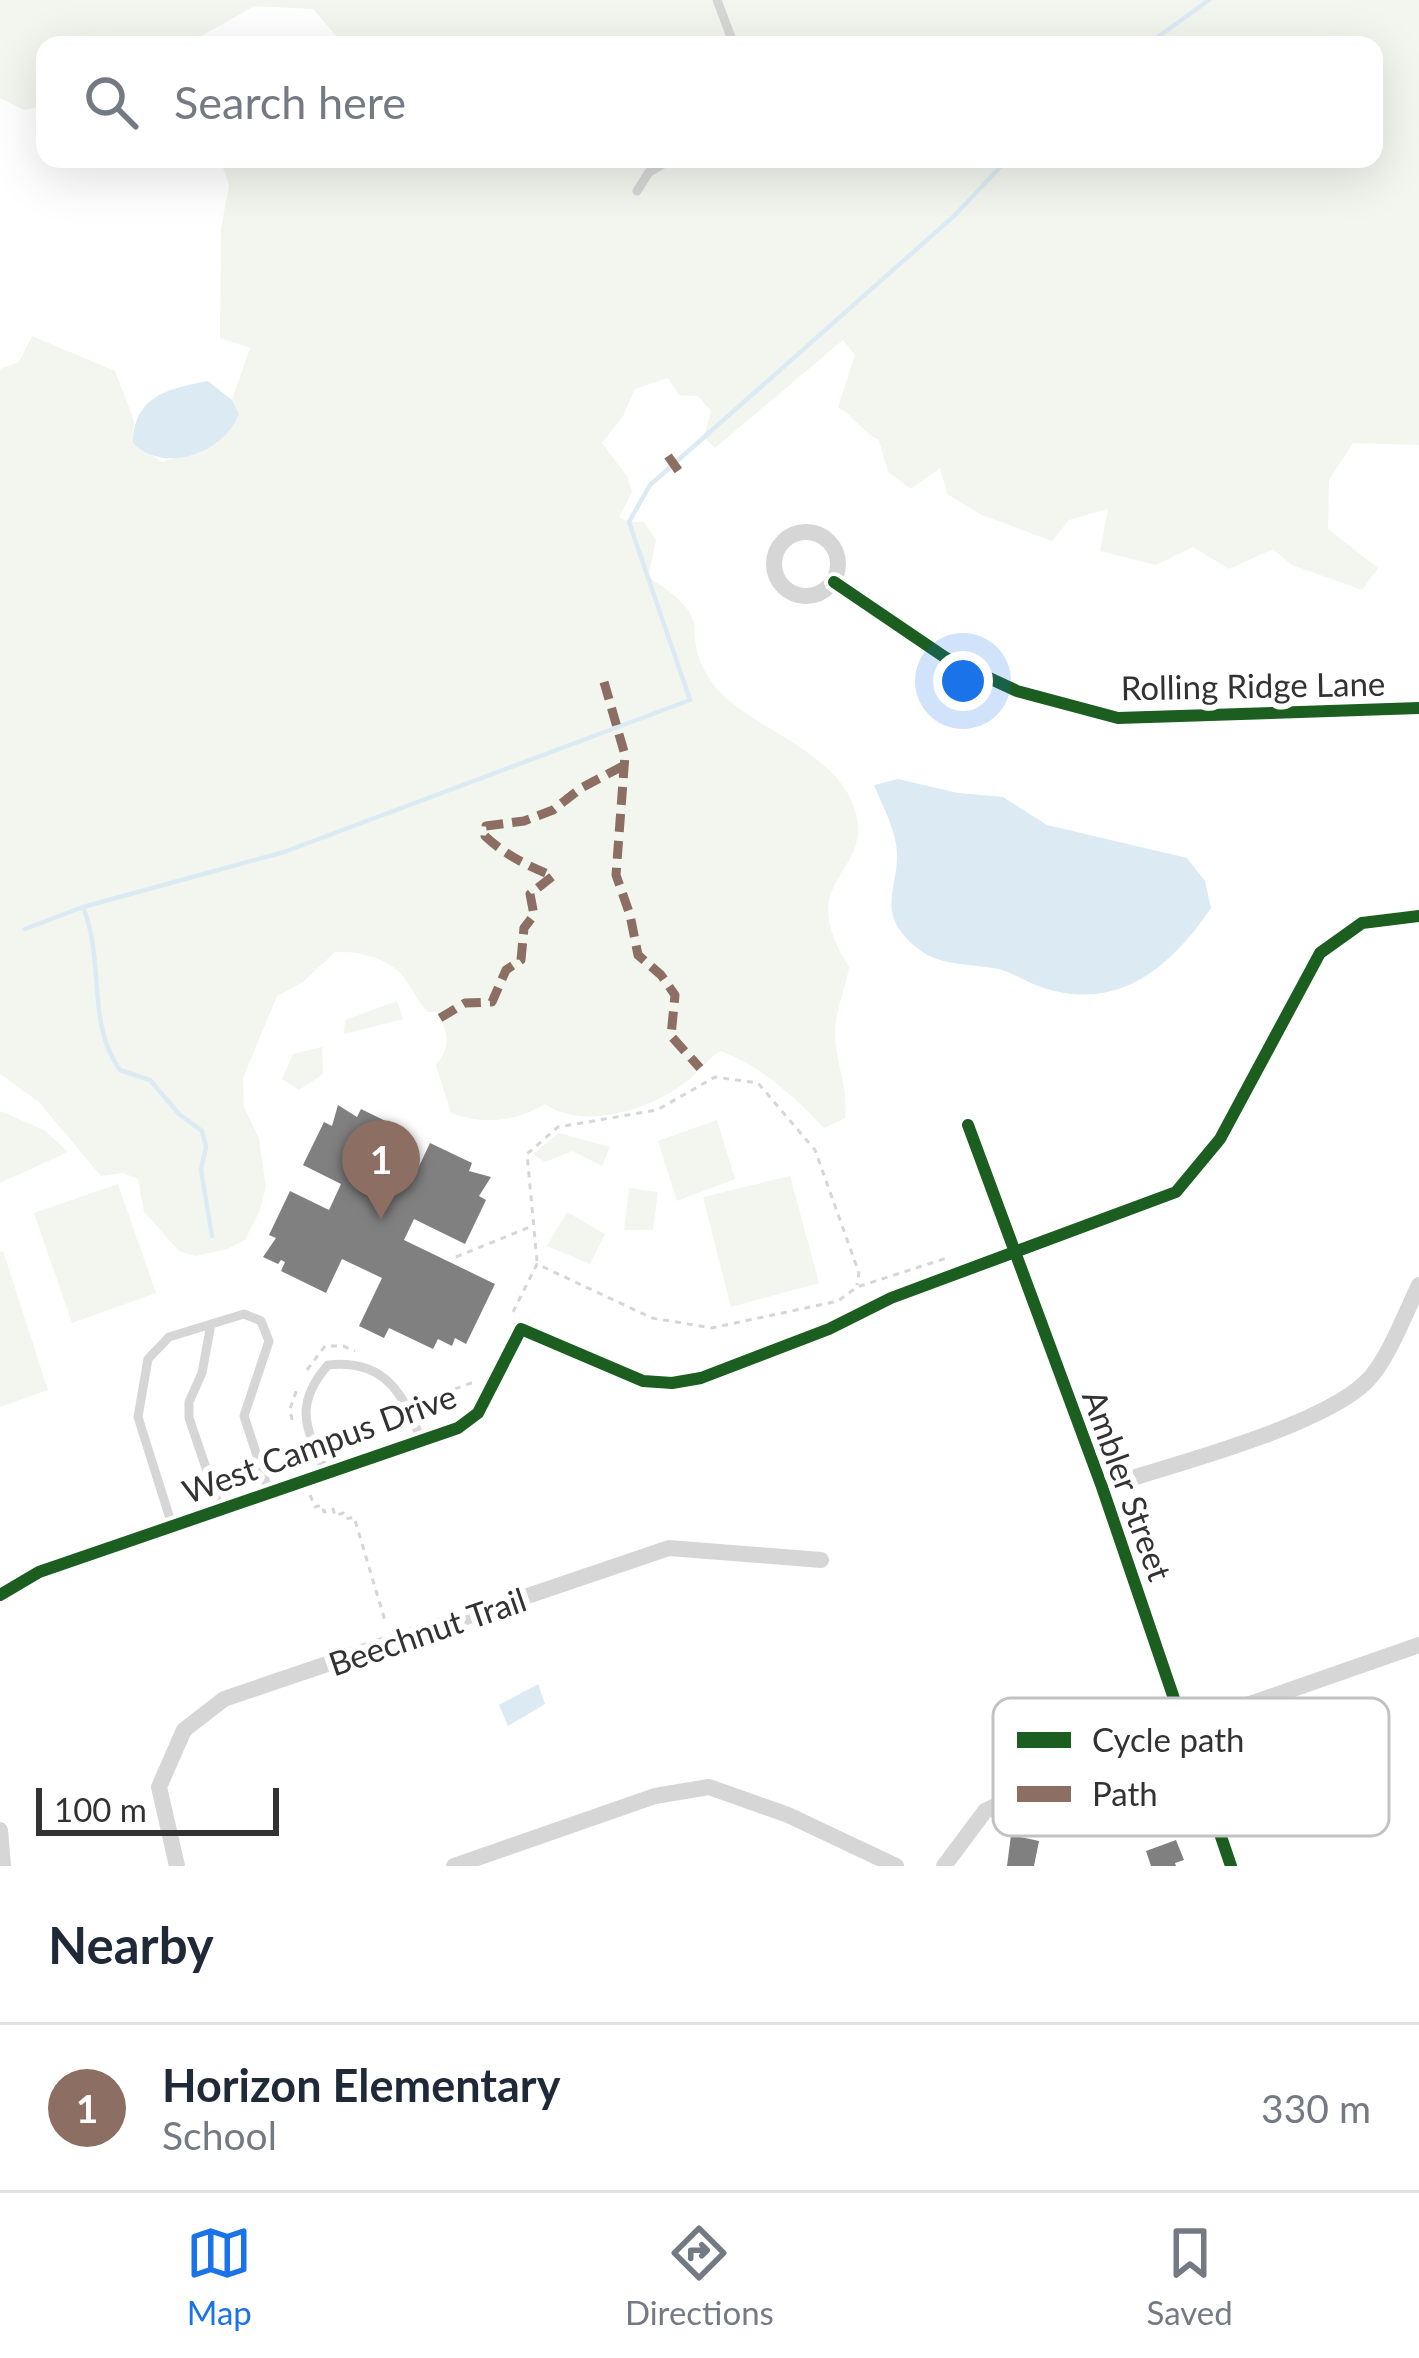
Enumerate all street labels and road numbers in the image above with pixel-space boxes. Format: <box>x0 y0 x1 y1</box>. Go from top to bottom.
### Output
street label: Rolling Ridge Lane <box>1120 663 1386 707</box>
street label: West Campus Drive <box>177 1375 461 1511</box>
street label: Ambler Street <box>1075 1384 1181 1586</box>
street label: Beechnut Trail <box>323 1579 531 1683</box>

